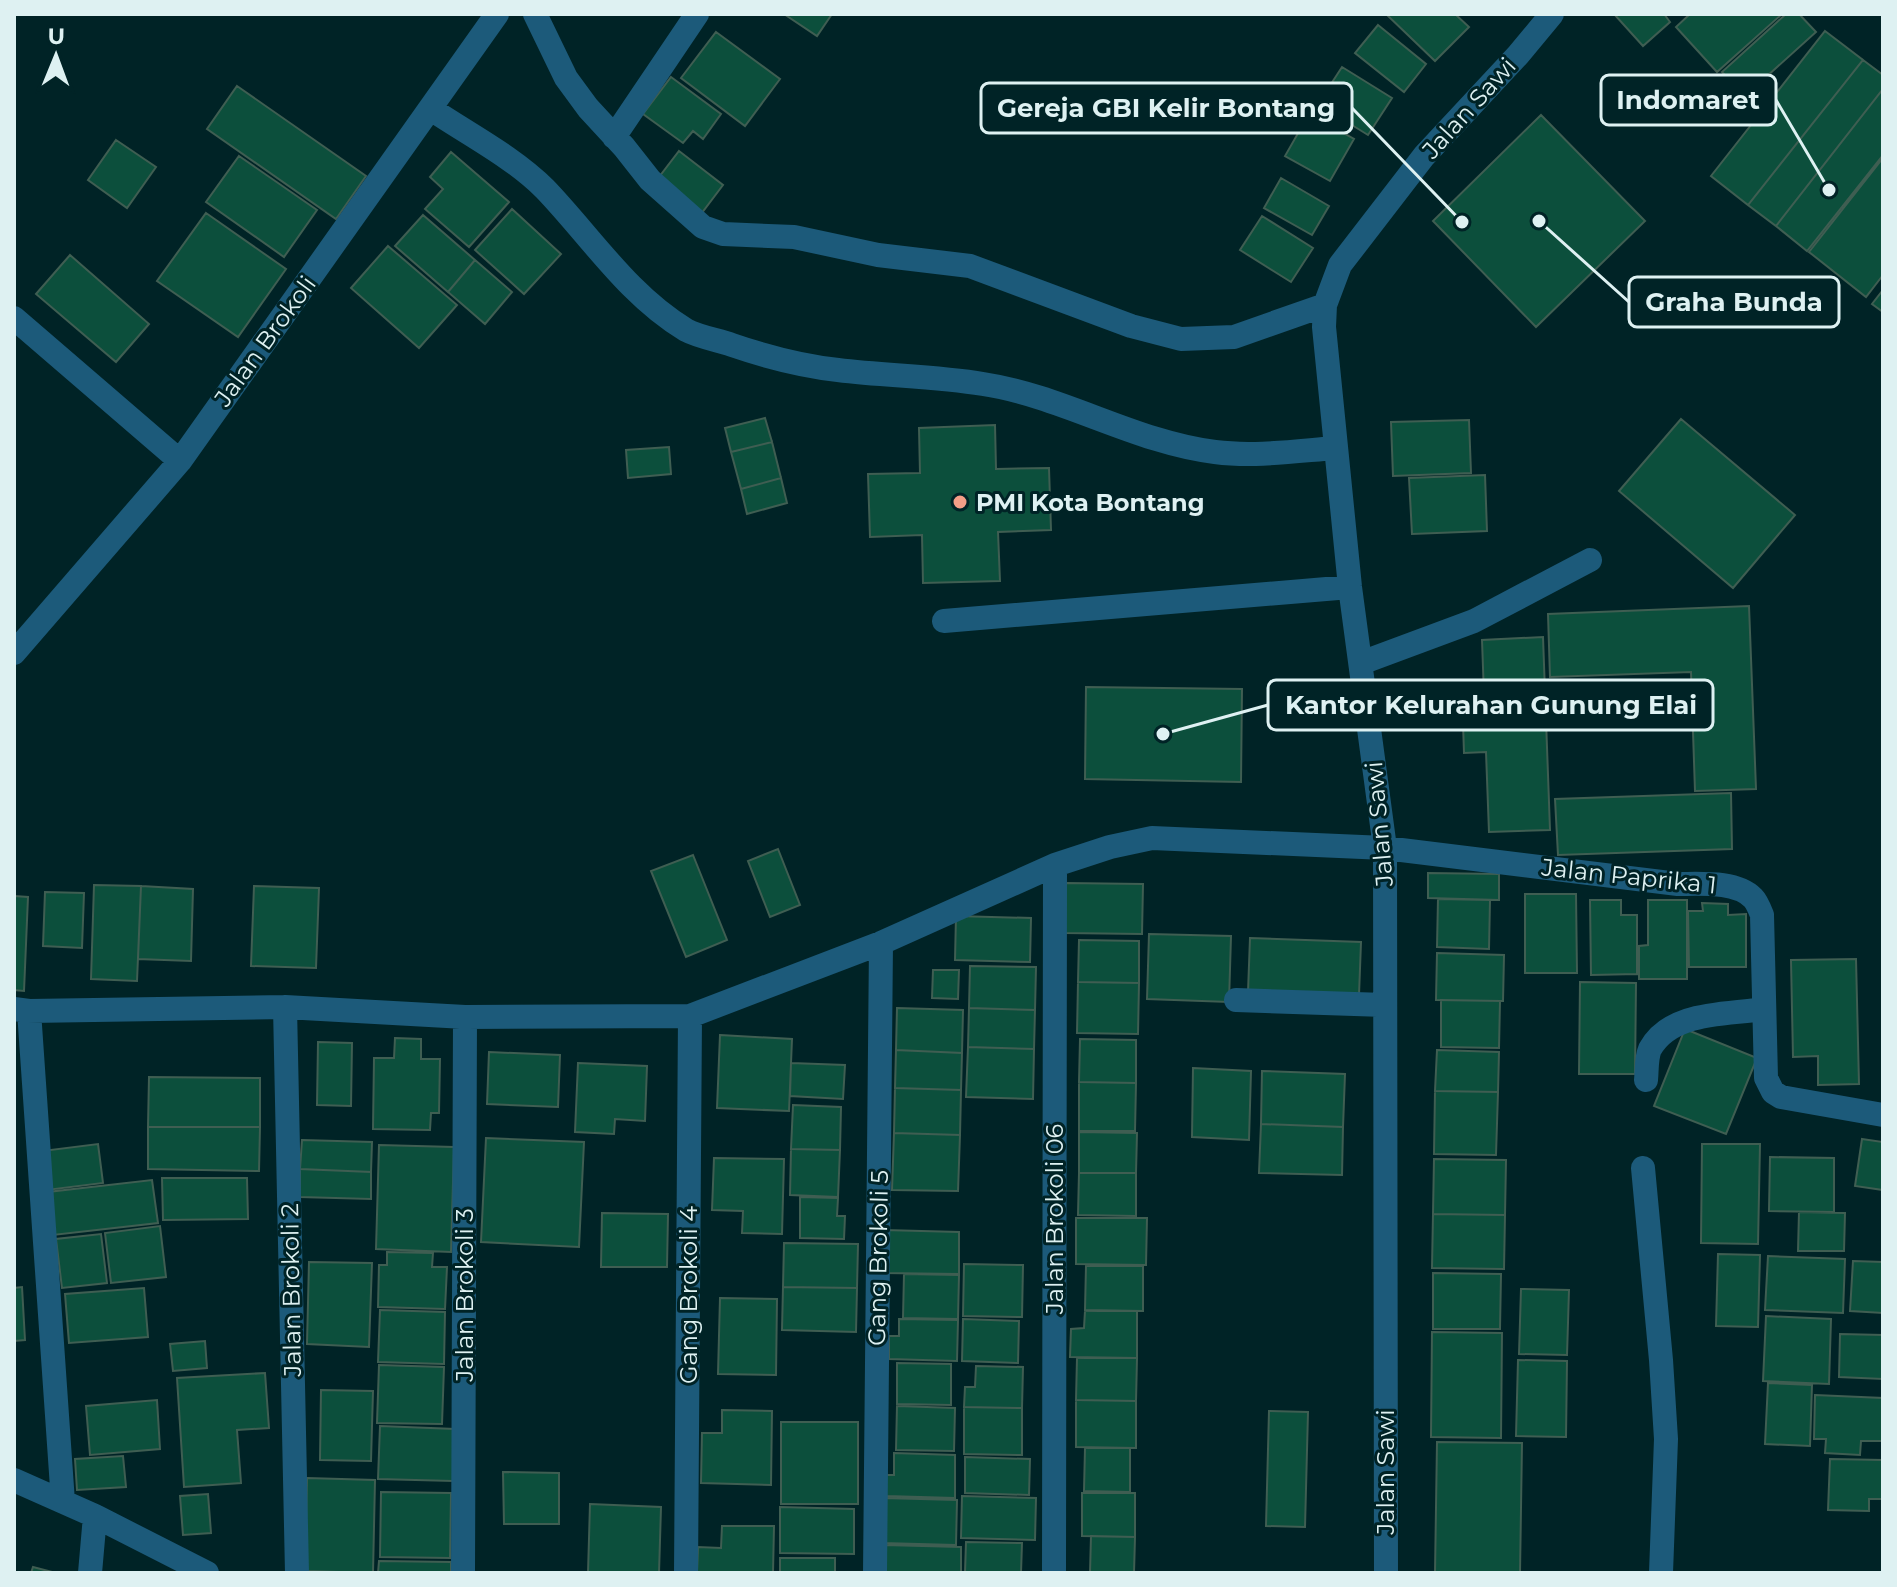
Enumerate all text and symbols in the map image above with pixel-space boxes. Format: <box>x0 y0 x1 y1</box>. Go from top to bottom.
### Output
north arrow <box>16 16 96 96</box>
text: U <box>47 23 65 50</box>
street label: Jalan Sawi <box>1416 52 1522 165</box>
callout: Indomaret <box>1601 75 1776 125</box>
callout: Gereja GBI Kelir Bontang <box>981 83 1352 133</box>
text: Indomaret <box>1616 84 1760 116</box>
text: Gereja GBI Kelir Bontang <box>997 92 1335 124</box>
street label: Jalan Brokoli <box>208 270 322 412</box>
callout: Graha Bunda <box>1629 277 1839 327</box>
text: Graha Bunda <box>1645 286 1823 318</box>
place label: PMI Kota Bontang <box>976 488 1204 517</box>
marker: PMI Kota Bontang <box>951 493 969 511</box>
callout: Kantor Kelurahan Gunung Elai <box>1268 680 1713 730</box>
text: Kantor Kelurahan Gunung Elai <box>1285 689 1697 721</box>
street label: Jalan Sawi <box>1359 760 1399 889</box>
street label: Jalan Paprika 1 <box>1539 852 1718 900</box>
street label: Jalan Brokoli 06 <box>1040 1124 1069 1315</box>
street label: Gang Brokoli 5 <box>862 1170 894 1346</box>
street label: Jalan Brokoli 2 <box>275 1203 307 1378</box>
street label: Gang Brokoli 4 <box>674 1206 703 1384</box>
street label: Jalan Brokoli 3 <box>450 1208 479 1383</box>
street label: Jalan Sawi <box>1371 1409 1400 1536</box>

